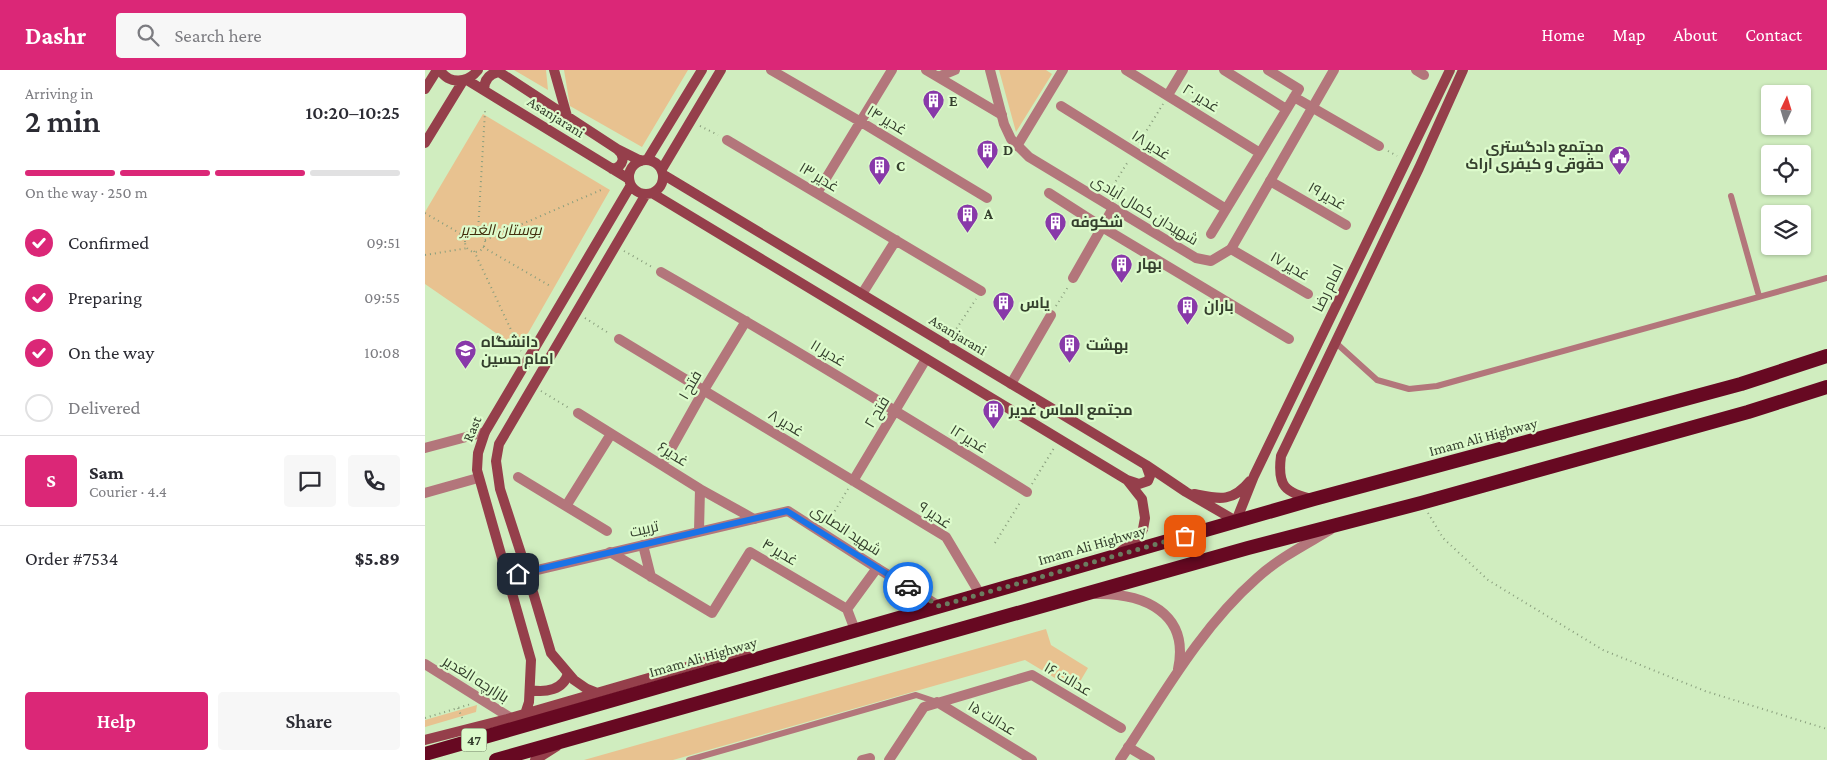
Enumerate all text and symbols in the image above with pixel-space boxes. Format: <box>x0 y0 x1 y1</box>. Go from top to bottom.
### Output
search box <box>116 13 466 58</box>
icon: search <box>134 21 162 49</box>
text: Dashr <box>25 22 86 49</box>
text: Search here <box>174 25 262 46</box>
text: Home <box>1542 25 1585 45</box>
text: Map <box>1613 25 1645 45</box>
text: About <box>1673 25 1717 45</box>
text: Contact <box>1745 25 1802 45</box>
street label: غدیر ۲۰ <box>1179 81 1222 116</box>
text: Arriving in <box>25 85 93 102</box>
north arrow <box>1761 85 1811 135</box>
map controls <box>1761 85 1811 255</box>
building icon: E <box>921 89 945 120</box>
street label: Asanjarani <box>524 93 587 142</box>
place label: E <box>949 93 958 109</box>
text: 10:20–10:25 <box>306 102 400 123</box>
street label: غدیر ۱۴ <box>864 102 909 139</box>
text: 2 min <box>25 103 100 139</box>
street label: غدیر ۱۸ <box>1128 127 1173 164</box>
building icon: D <box>975 138 999 169</box>
place label: مجتمع دادگستری حقوقی و کیفری اراک <box>1466 139 1604 173</box>
place label: D <box>1003 142 1013 158</box>
public building icon: مجتمع دادگستری حقوقی و کیفری اراک <box>1608 144 1632 175</box>
button: locate <box>1761 145 1811 195</box>
building icon: C <box>868 154 892 185</box>
place label: C <box>896 158 905 174</box>
street label: غدیر ۱۳ <box>796 159 842 196</box>
street label: شهیدان کمال آبادی <box>1088 172 1201 250</box>
street label: غدیر ۱۹ <box>1305 179 1349 214</box>
text: On the way · 250 m <box>25 184 148 201</box>
building icon: A <box>956 202 980 233</box>
button: layers <box>1761 205 1811 255</box>
place label: A <box>983 206 994 222</box>
building icon: شکوفه <box>1043 210 1067 241</box>
place label: شکوفه <box>1071 214 1123 231</box>
park label: بوستان الغدیر <box>459 222 542 239</box>
icon: check <box>25 229 53 257</box>
text: Confirmed <box>68 232 149 253</box>
text: 09:51 <box>366 234 400 251</box>
street label: غدیر ۱۷ <box>1267 249 1312 284</box>
building icon: بهار <box>1109 252 1133 283</box>
place label: بهار <box>1136 256 1162 273</box>
street label: امام رضا <box>1310 262 1348 315</box>
icon: check <box>25 284 53 312</box>
text: Preparing <box>68 287 142 308</box>
text: 09:55 <box>364 289 400 306</box>
building icon: یاس <box>992 291 1016 322</box>
building icon: باران <box>1176 294 1200 325</box>
place label: یاس <box>1020 295 1050 312</box>
place label: باران <box>1204 298 1234 315</box>
street label: Asanjarani <box>926 312 990 359</box>
building icon: بهشت <box>1058 333 1082 364</box>
place label: دانشگاه امام حسین <box>481 334 554 369</box>
street label: غدیر ۱۱ <box>807 336 848 370</box>
place label: بهشت <box>1086 337 1128 354</box>
icon: check <box>25 339 53 367</box>
school or university icon: دانشگاه امام حسین <box>453 339 477 370</box>
text: On the way <box>68 342 154 363</box>
text: 10:08 <box>364 344 400 361</box>
street label: فتح ۱ <box>675 368 707 404</box>
street label: فتح ۲ <box>861 393 895 432</box>
text: Delivered <box>68 397 141 418</box>
building icon: مجتمع الماس غدیر <box>981 398 1005 429</box>
place label: مجتمع الماس غدیر <box>1008 402 1133 420</box>
street label: غدیر ۸ <box>765 406 806 440</box>
street label: Rast <box>460 413 485 444</box>
street label: Imam Ali Highway <box>1427 415 1539 460</box>
street label: غدیر ۱۲ <box>947 421 991 457</box>
street label: غدیر۶ <box>654 439 691 470</box>
button: chat <box>284 455 336 507</box>
button: phone <box>348 455 400 507</box>
text: Sam <box>89 462 124 483</box>
text: S <box>46 470 56 491</box>
text: Courier · 4.4 <box>89 483 167 500</box>
street label: غدیر ۹ <box>915 498 954 533</box>
street label: شهید انصاری <box>807 501 884 560</box>
pin <box>1164 515 1206 557</box>
street label: تربیت <box>628 518 660 541</box>
street label: Imam Ali Highway <box>1036 522 1148 569</box>
icon: bag <box>1171 522 1199 550</box>
street label: غدیر ۴ <box>759 536 801 569</box>
text: Order #7534 <box>25 548 119 569</box>
text: $5.89 <box>355 548 400 569</box>
pin <box>497 553 539 595</box>
icon: home <box>504 560 532 588</box>
courier <box>883 562 933 612</box>
icon: car <box>894 573 922 601</box>
street label: Imam Ali Highway <box>647 634 759 681</box>
street label: بازارچه الغدیر <box>438 652 512 707</box>
street label: عدالت ۱۶ <box>1042 659 1094 699</box>
button: Help <box>25 692 208 750</box>
button: Share <box>218 692 400 750</box>
street label: عدالت ۱۵ <box>965 698 1019 738</box>
road number: 47 <box>461 728 487 752</box>

